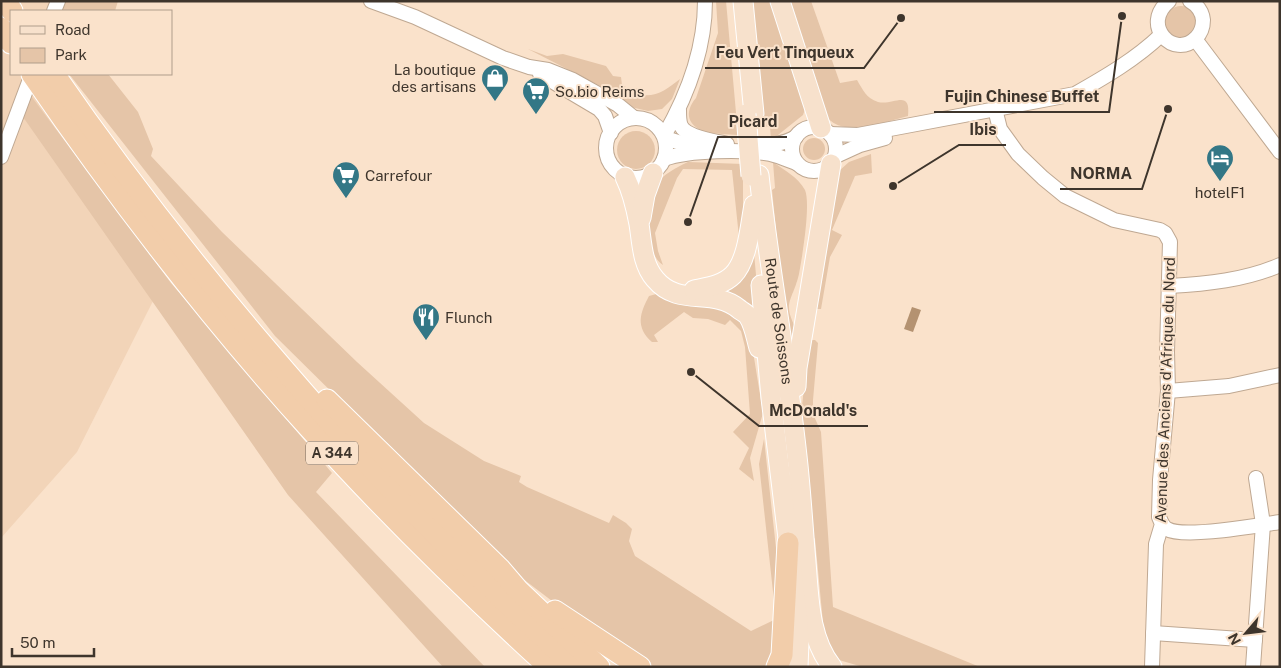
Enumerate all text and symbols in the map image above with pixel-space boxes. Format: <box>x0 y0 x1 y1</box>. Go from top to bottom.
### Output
legend <box>10 10 172 75</box>
text: Road <box>55 21 91 38</box>
callout: Feu Vert Tinqueux <box>705 37 864 68</box>
text: Feu Vert Tinqueux <box>716 43 855 62</box>
text: Park <box>55 46 87 63</box>
place label: La boutique des artisans <box>392 61 476 95</box>
shop icon: La boutique des artisans <box>480 63 510 102</box>
supermarket icon: So.bio Reims <box>521 76 551 115</box>
callout: Fujin Chinese Buffet <box>934 81 1109 112</box>
place label: So.bio Reims <box>555 83 644 100</box>
text: Fujin Chinese Buffet <box>944 87 1100 106</box>
callout: Picard <box>718 106 787 137</box>
text: Picard <box>729 112 777 131</box>
callout: Ibis <box>959 114 1006 145</box>
text: Ibis <box>969 120 997 139</box>
hotel icon: hotelF1 <box>1205 143 1235 182</box>
callout: NORMA <box>1060 158 1142 189</box>
supermarket icon: Carrefour <box>331 160 361 199</box>
text: NORMA <box>1070 164 1132 183</box>
place label: Carrefour <box>365 167 432 184</box>
place label: hotelF1 <box>1195 184 1245 201</box>
street label: Route de Soissons <box>762 257 796 385</box>
street label: Avenue des Anciens d'Afrique du Nord <box>1152 257 1178 523</box>
restaurant icon: Flunch <box>411 302 441 341</box>
place label: Flunch <box>445 309 492 326</box>
callout: McDonald's <box>759 395 868 426</box>
text: McDonald's <box>769 401 857 420</box>
road number: A 344 <box>306 442 358 464</box>
north arrow <box>1221 608 1271 658</box>
scale bar <box>12 626 95 658</box>
text: N <box>1225 631 1244 648</box>
text: 50 m <box>20 634 55 651</box>

